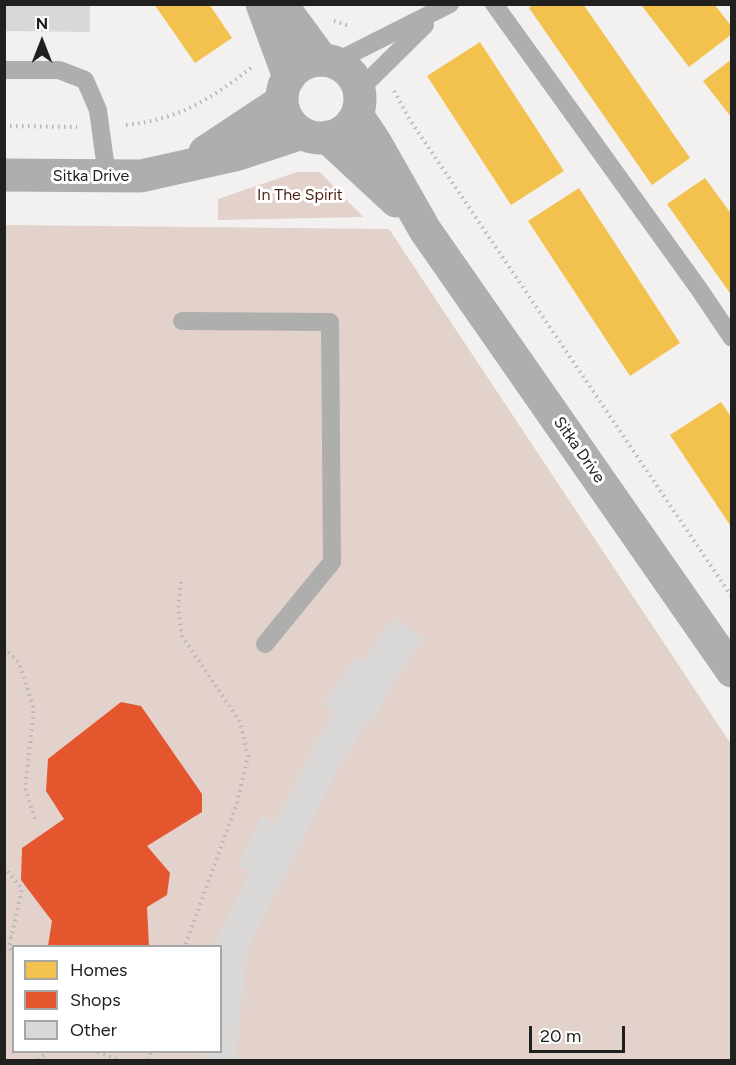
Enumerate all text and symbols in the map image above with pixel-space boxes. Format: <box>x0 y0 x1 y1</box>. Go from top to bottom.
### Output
north arrow <box>12 12 72 72</box>
text: N <box>36 14 48 33</box>
street label: Sitka Drive <box>53 166 129 186</box>
park label: In The Spirit <box>257 185 343 205</box>
street label: Sitka Drive <box>549 413 609 487</box>
legend <box>12 945 222 1053</box>
text: Homes <box>70 959 128 981</box>
text: Shops <box>70 989 121 1011</box>
scale bar <box>532 1014 628 1052</box>
text: Other <box>70 1019 117 1041</box>
text: 20 m <box>540 1025 581 1047</box>

